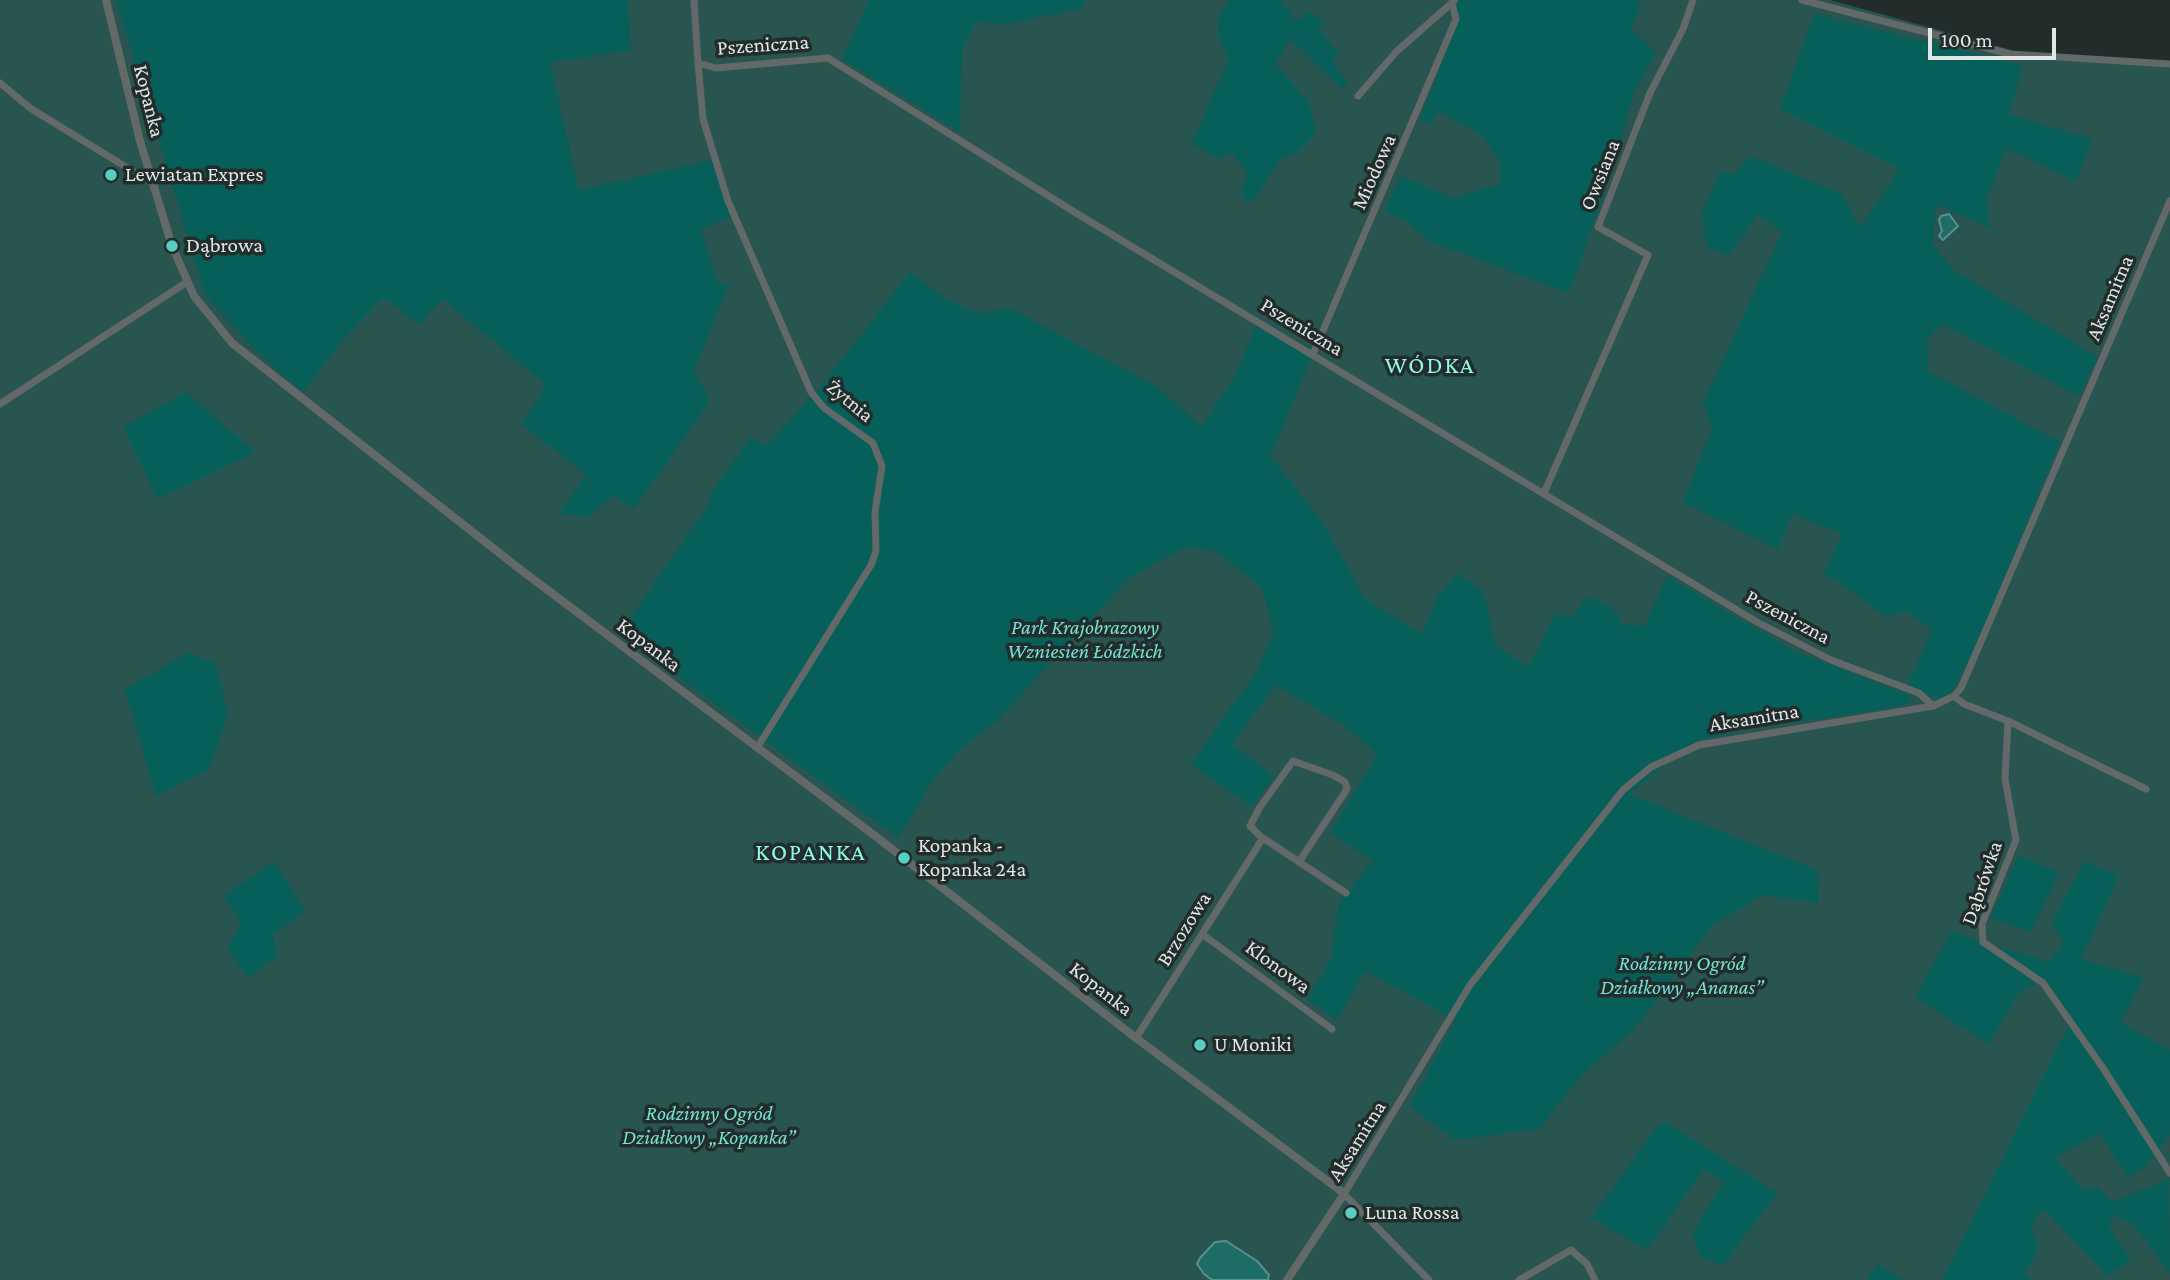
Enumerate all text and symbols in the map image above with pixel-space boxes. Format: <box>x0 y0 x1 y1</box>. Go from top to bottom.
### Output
scale bar <box>1932 14 2060 58</box>
text: 100 m <box>1941 28 1993 52</box>
street label: Pszeniczna <box>716 29 810 61</box>
street label: Kopanka <box>128 62 170 140</box>
street label: Miodowa <box>1346 130 1402 214</box>
street label: Owsiana <box>1574 136 1626 214</box>
place label: Lewiatan Expres <box>125 162 264 188</box>
marker: Lewiatan Expres <box>103 167 119 183</box>
place label: Dąbrowa <box>186 233 263 259</box>
marker: Dąbrowa <box>164 238 180 254</box>
street label: Aksamitna <box>2081 252 2139 344</box>
street label: Pszeniczna <box>1256 293 1348 361</box>
district label: WÓDKA <box>1385 352 1475 380</box>
street label: Żytnia <box>821 374 879 428</box>
street label: Pszeniczna <box>1741 584 1835 650</box>
street label: Kopanka <box>612 613 686 677</box>
park label: Park Krajobrazowy Wzniesień Łódzkich <box>1007 615 1163 665</box>
street label: Aksamitna <box>1708 699 1800 737</box>
place label: Kopanka - Kopanka 24a <box>918 833 1026 883</box>
street label: Dąbrówka <box>1956 838 2008 928</box>
district label: KOPANKA <box>756 839 866 867</box>
marker: Kopanka - Kopanka 24a <box>896 850 912 866</box>
street label: Brzozowa <box>1151 887 1217 971</box>
street label: Klonowa <box>1240 935 1316 999</box>
park label: Rodzinny Ogród Działkowy „Ananas” <box>1600 951 1764 1001</box>
street label: Kopanka <box>1064 956 1138 1022</box>
place label: U Moniki <box>1214 1032 1292 1058</box>
marker: U Moniki <box>1192 1037 1208 1053</box>
street label: Aksamitna <box>1322 1096 1392 1186</box>
park label: Rodzinny Ogród Działkowy „Kopanka” <box>622 1101 796 1151</box>
place label: Luna Rossa <box>1365 1200 1459 1226</box>
marker: Luna Rossa <box>1343 1205 1359 1221</box>

